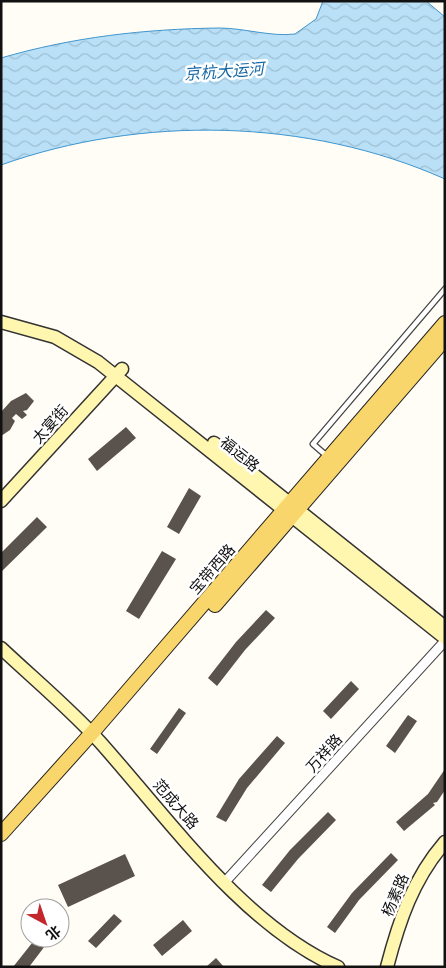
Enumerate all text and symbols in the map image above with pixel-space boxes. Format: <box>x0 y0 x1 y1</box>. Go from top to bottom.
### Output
water label: 京杭大运河 <box>183 57 268 85</box>
street label: 太宴街 <box>27 400 73 448</box>
street label: 福运路 <box>216 432 264 476</box>
street label: 宝带西路 <box>184 539 240 599</box>
street label: 万祥路 <box>301 729 347 777</box>
street label: 范成大路 <box>148 774 204 834</box>
street label: 杨素路 <box>377 870 413 920</box>
north arrow <box>20 898 70 948</box>
text: 北 <box>42 921 65 945</box>

